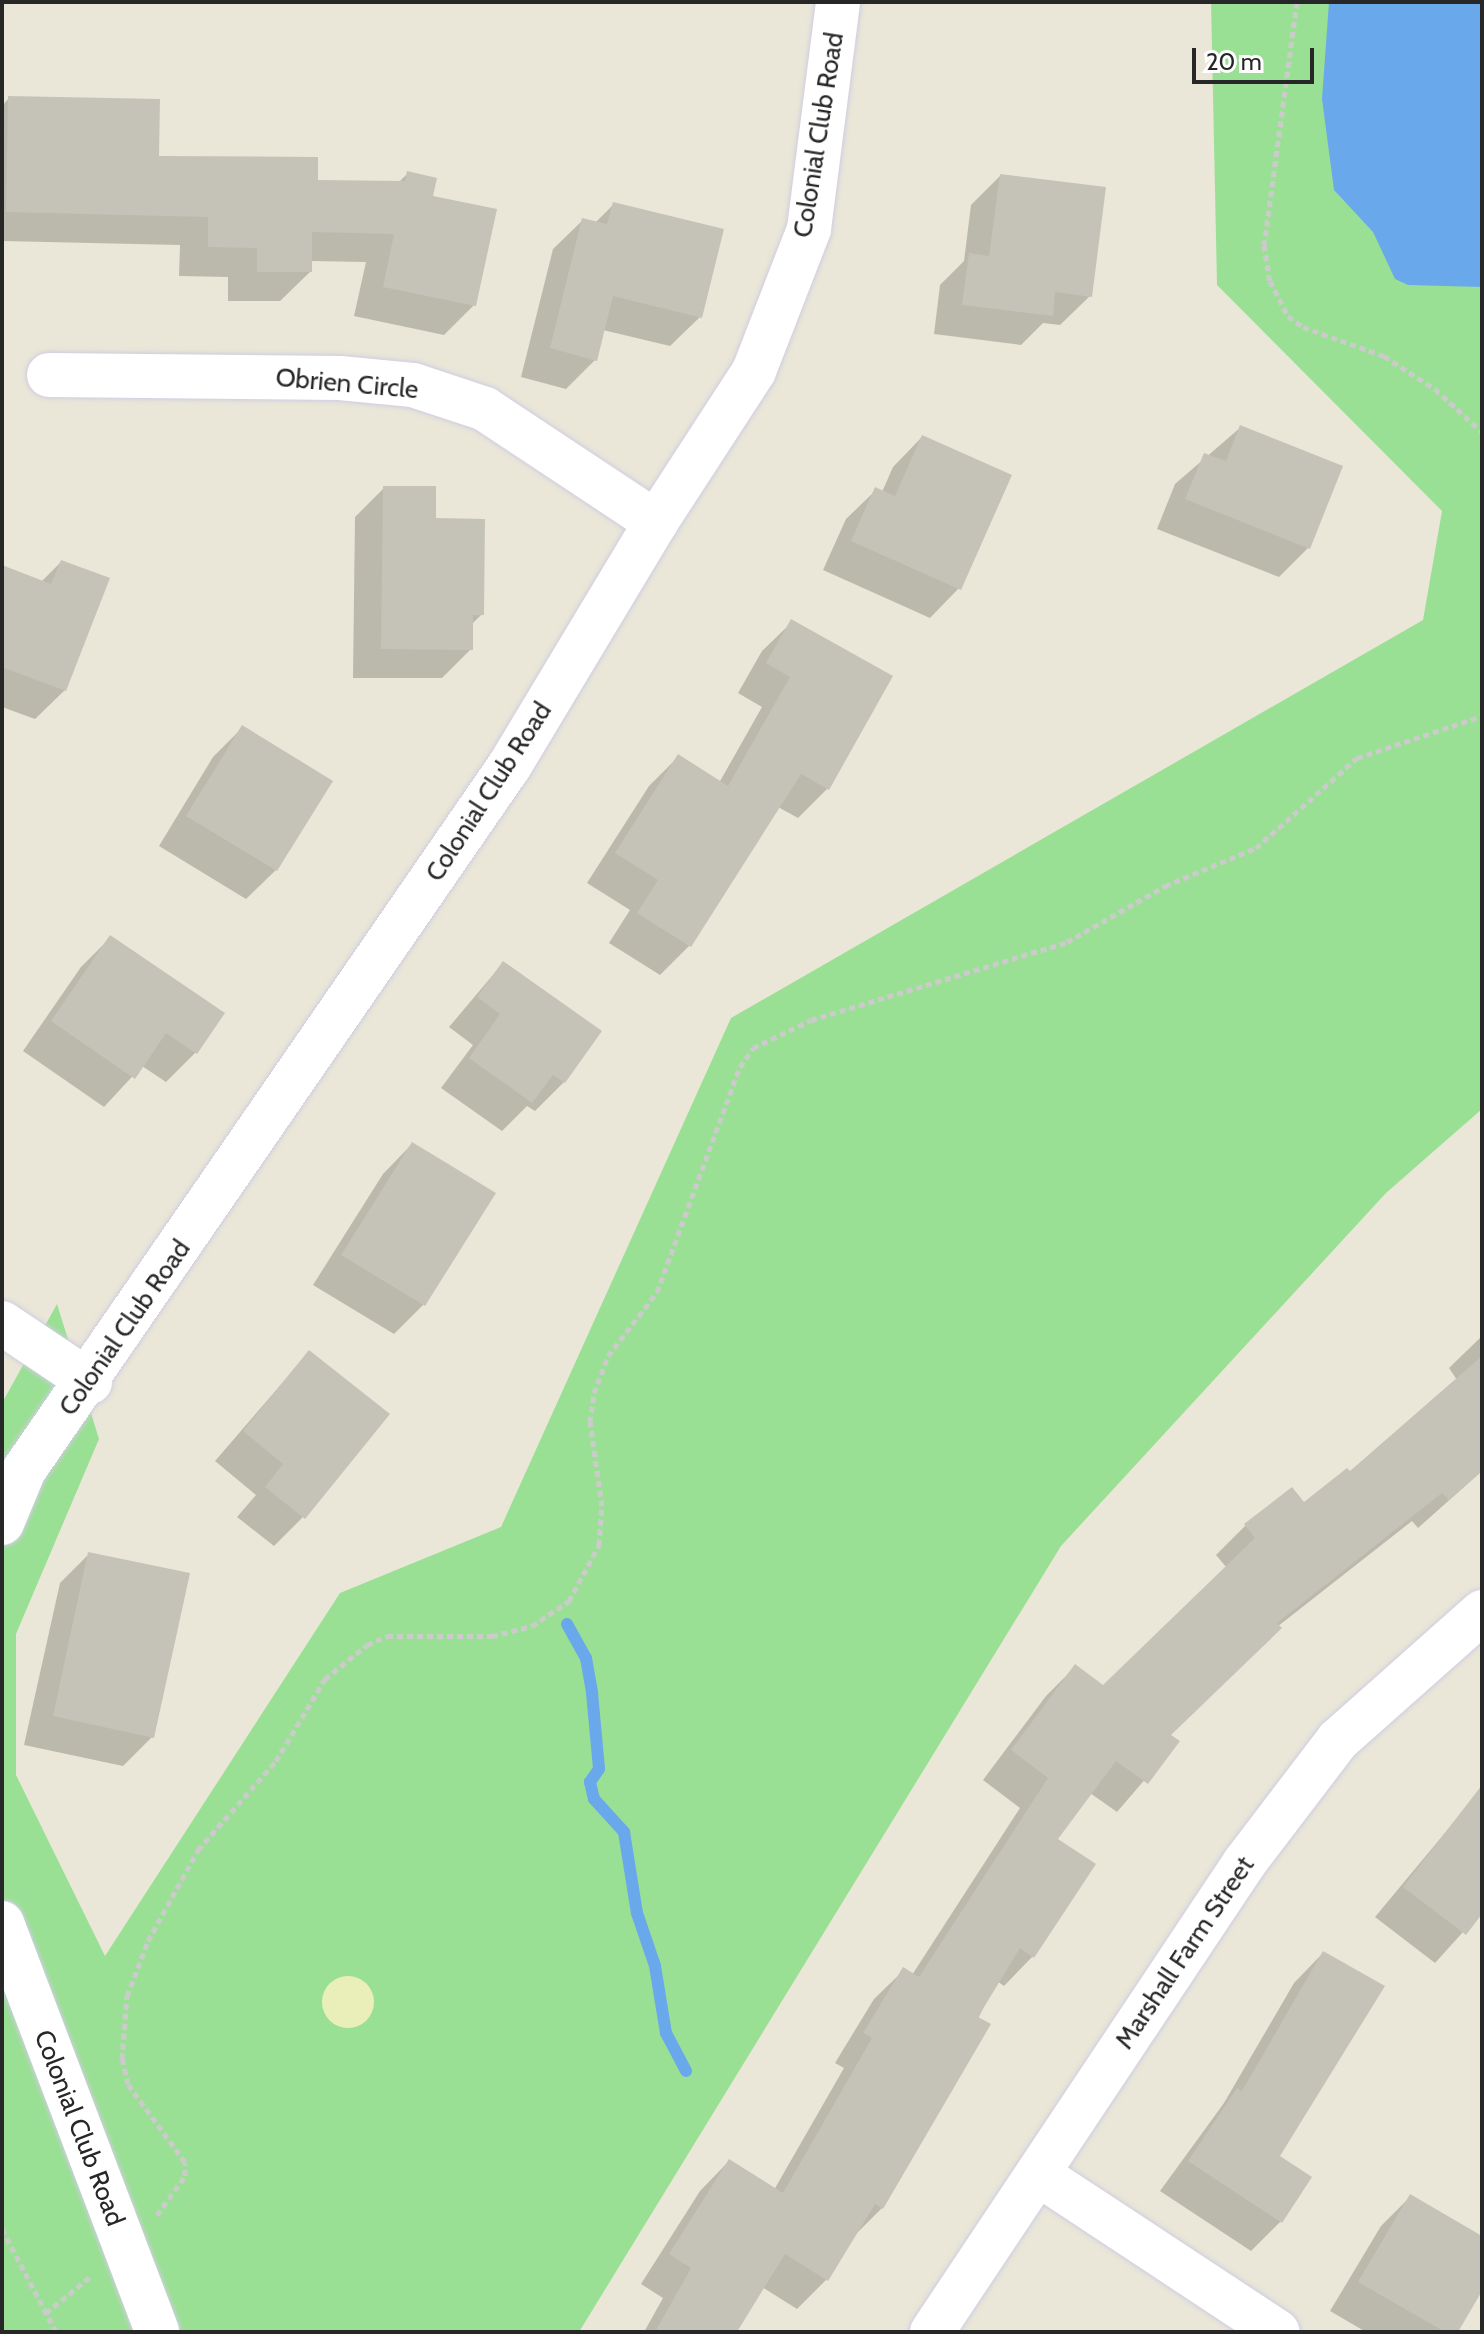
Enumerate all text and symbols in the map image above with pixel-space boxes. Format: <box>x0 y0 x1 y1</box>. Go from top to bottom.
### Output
street label: Colonial Club Road <box>787 30 851 240</box>
scale bar <box>1196 32 1318 82</box>
text: 20 m <box>1206 47 1262 76</box>
street label: Obrien Circle <box>274 362 420 406</box>
street label: Colonial Club Road <box>419 697 559 887</box>
street label: Colonial Club Road <box>53 1234 197 1422</box>
street label: Marshall Farm Street <box>1109 1851 1261 2055</box>
street label: Colonial Club Road <box>27 2026 131 2230</box>

